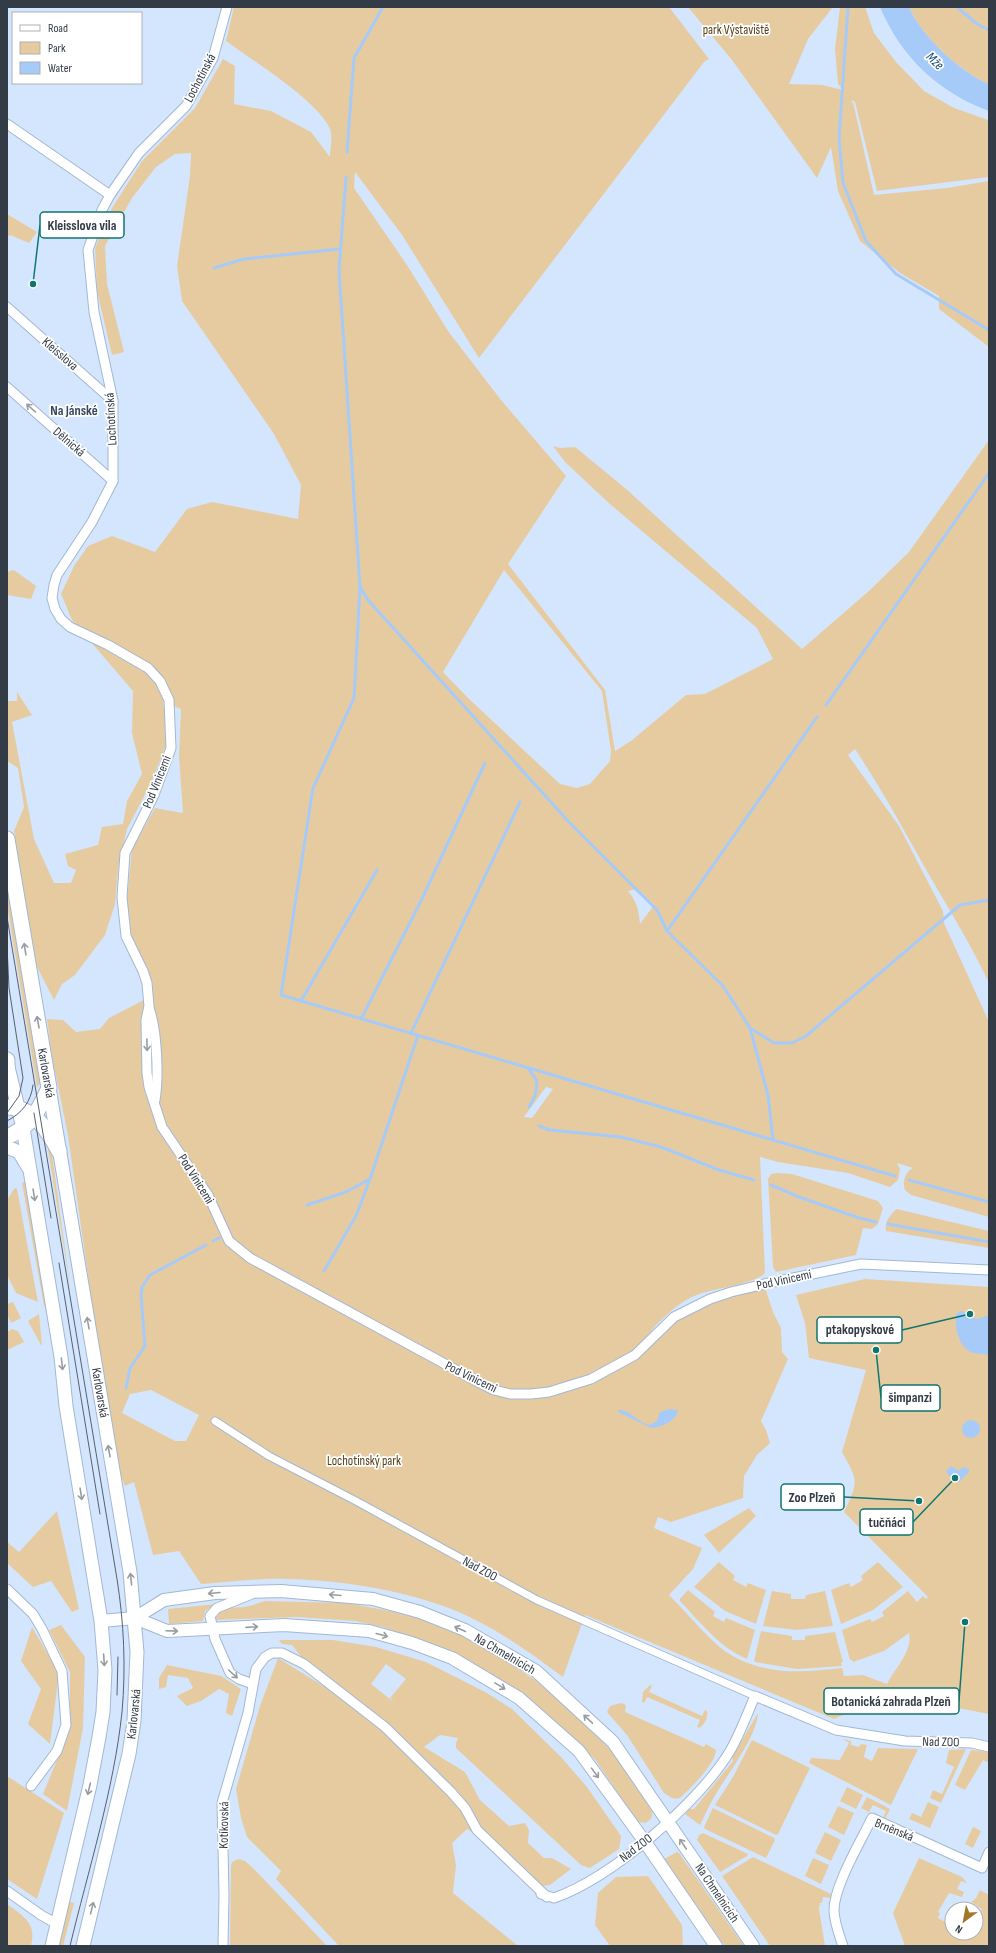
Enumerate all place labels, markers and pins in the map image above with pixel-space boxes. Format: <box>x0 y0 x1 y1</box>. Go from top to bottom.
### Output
callout: Kleisslova vila <box>40 212 124 238</box>
callout: ptakopyskové <box>817 1317 902 1343</box>
callout: šimpanzi <box>881 1385 940 1411</box>
callout: Zoo Plzeň <box>781 1484 844 1510</box>
callout: tučňáci <box>860 1509 913 1535</box>
callout: Botanická zahrada Plzeň <box>824 1688 959 1714</box>

